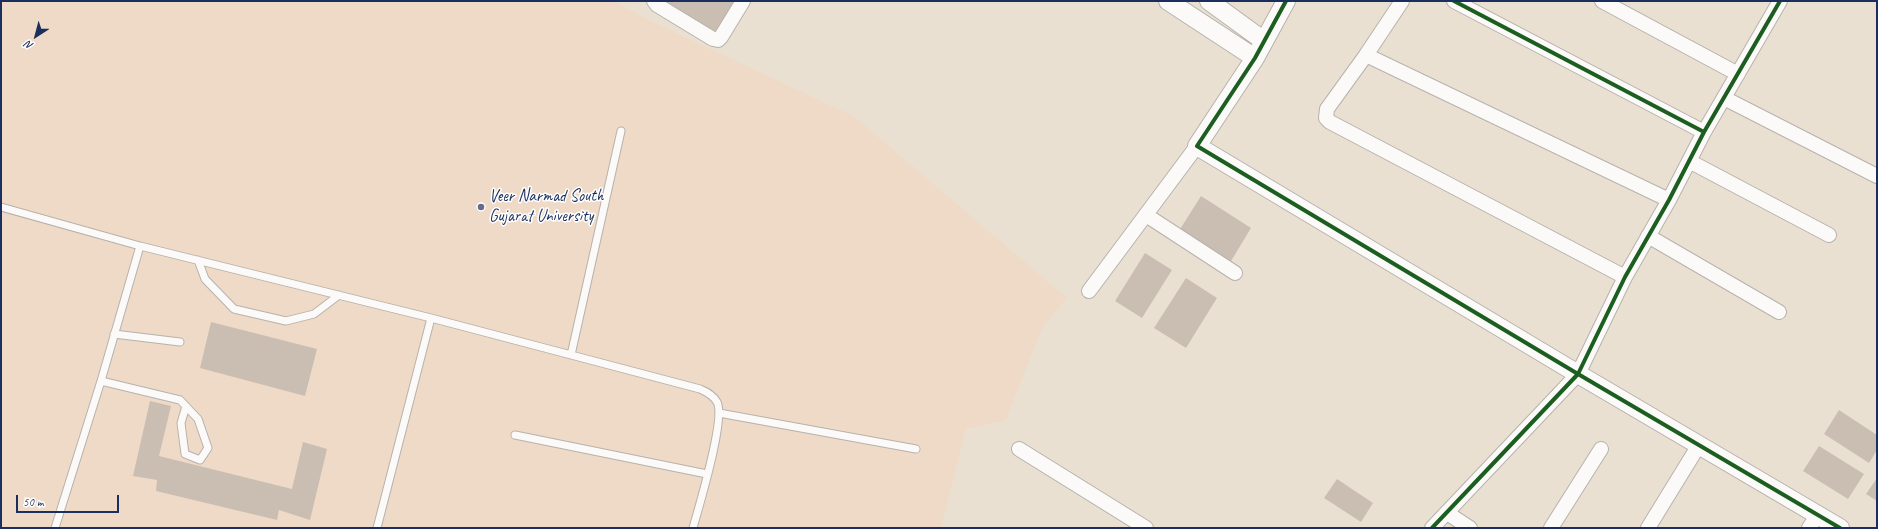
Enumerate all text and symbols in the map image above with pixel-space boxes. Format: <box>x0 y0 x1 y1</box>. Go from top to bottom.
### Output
north arrow <box>16 16 56 56</box>
text: N <box>22 38 36 53</box>
place label: Veer Narmad South Gujarat University <box>489 187 604 227</box>
marker: Veer Narmad South Gujarat University <box>476 202 486 212</box>
scale bar <box>18 487 121 513</box>
text: 50 m <box>23 494 43 510</box>

